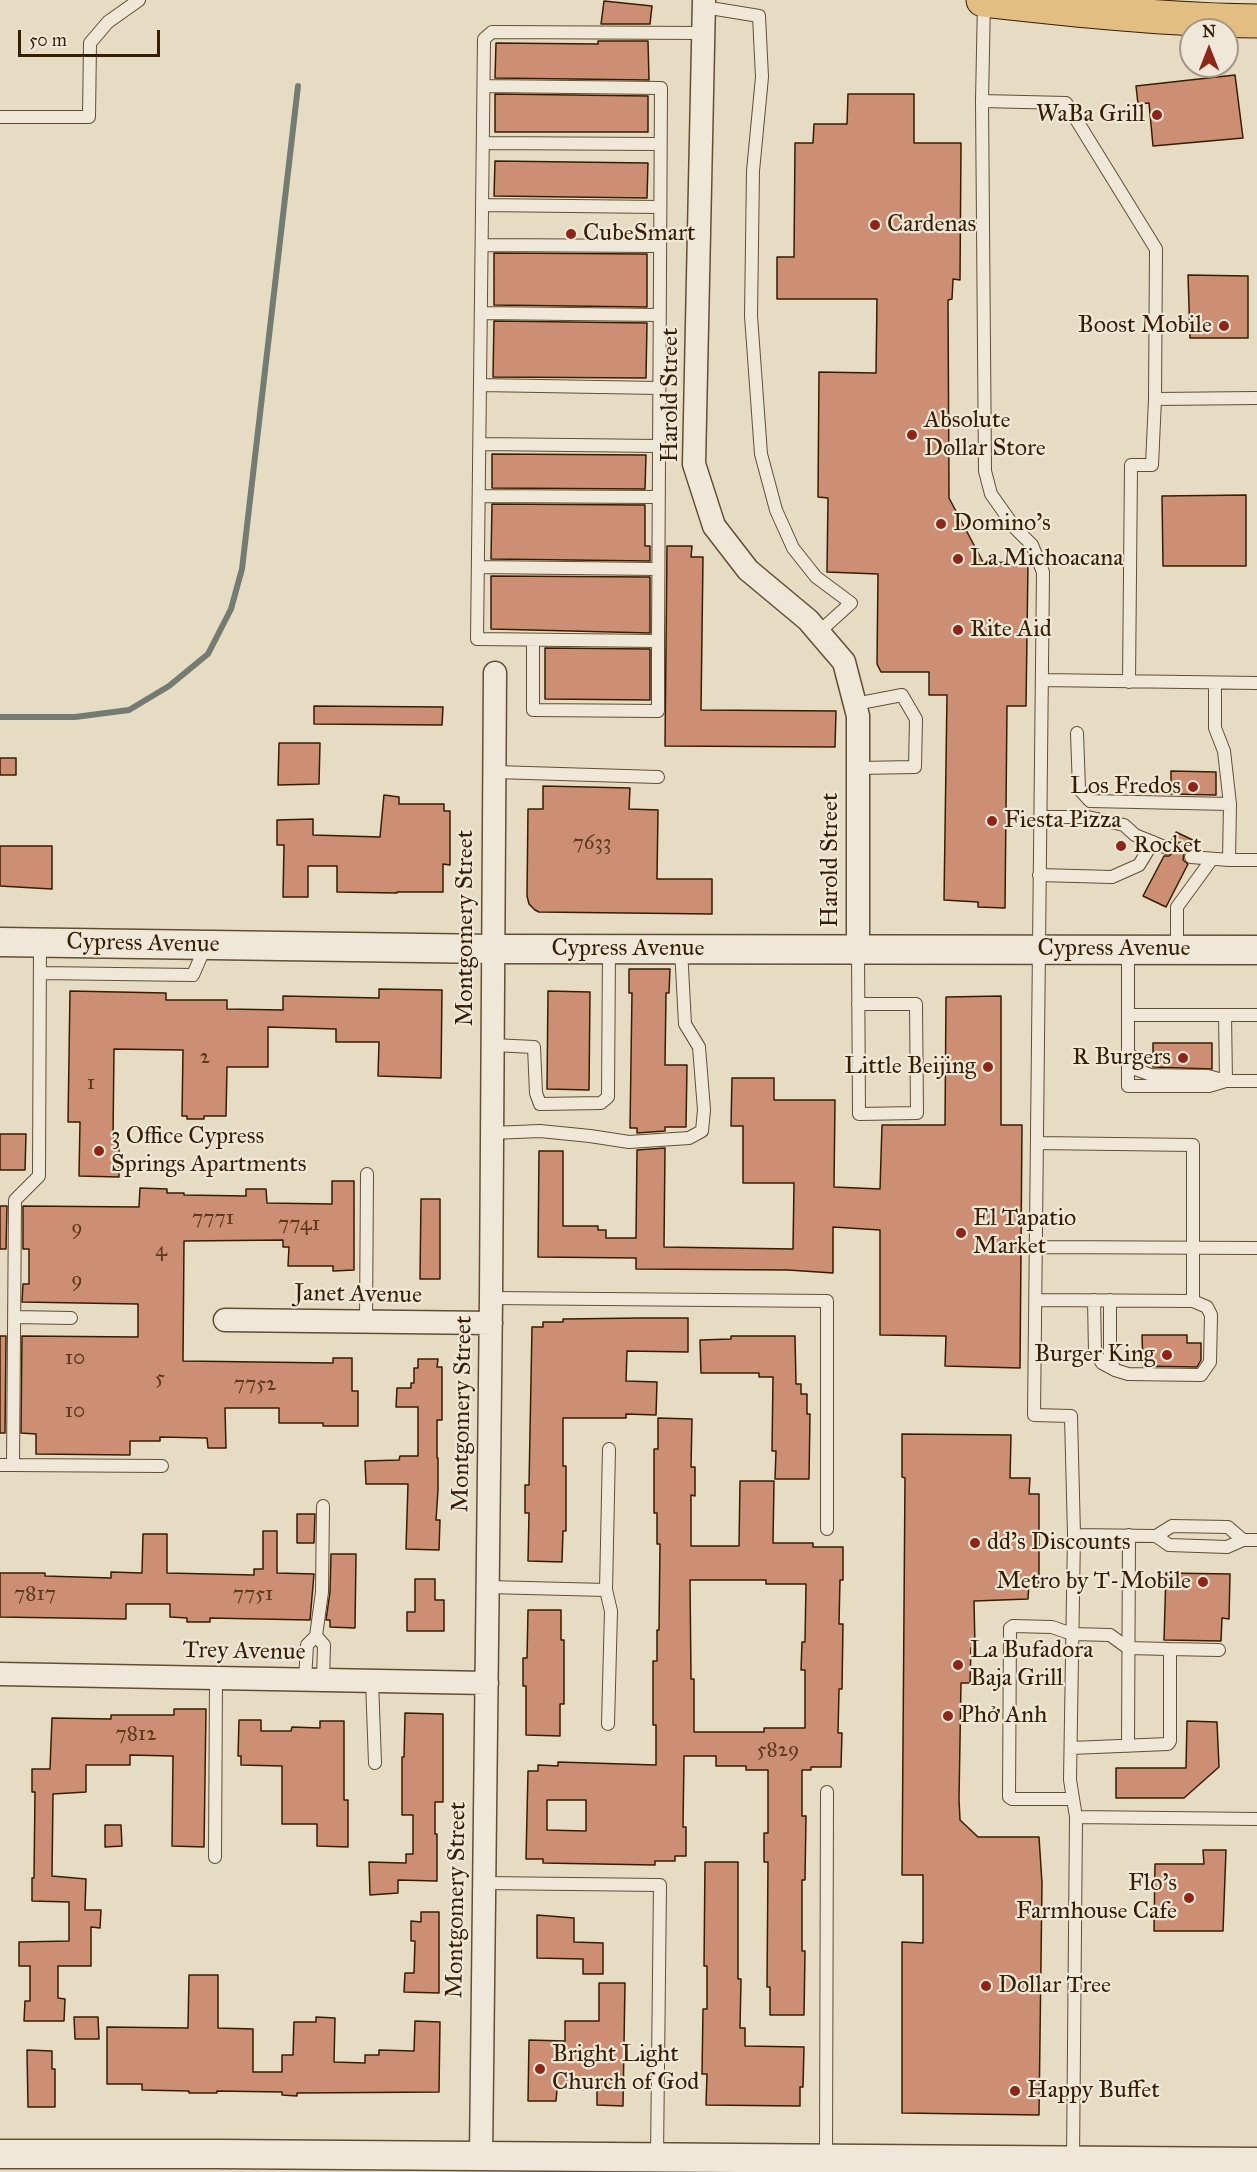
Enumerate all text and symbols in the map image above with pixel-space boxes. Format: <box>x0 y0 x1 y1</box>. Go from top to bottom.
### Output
scale bar <box>21 18 164 56</box>
north arrow <box>1179 18 1239 78</box>
text: N <box>1202 22 1216 41</box>
text: 50 m <box>29 29 67 51</box>
place label: WaBa Grill <box>1036 101 1145 129</box>
marker: WaBa Grill <box>1150 108 1164 122</box>
place label: Cardenas <box>887 211 976 239</box>
marker: Cardenas <box>868 218 882 232</box>
place label: CubeSmart <box>583 220 695 248</box>
marker: CubeSmart <box>564 227 578 241</box>
place label: Boost Mobile <box>1078 312 1212 340</box>
marker: Boost Mobile <box>1217 319 1231 333</box>
street label: Harold Street <box>657 327 685 463</box>
place label: Absolute Dollar Store <box>924 407 1046 463</box>
marker: Absolute Dollar Store <box>905 428 919 442</box>
place label: Domino's <box>953 510 1051 538</box>
marker: Domino's <box>934 517 948 531</box>
place label: La Michoacana <box>970 545 1123 573</box>
marker: La Michoacana <box>951 552 965 566</box>
place label: Rite Aid <box>970 616 1052 644</box>
marker: Rite Aid <box>951 623 965 637</box>
place label: Los Fredos <box>1070 773 1181 801</box>
marker: Los Fredos <box>1186 780 1200 794</box>
street label: Harold Street <box>817 792 845 928</box>
place label: Fiesta Pizza <box>1004 807 1121 835</box>
marker: Fiesta Pizza <box>985 814 999 828</box>
street label: Montgomery Street <box>452 830 480 1026</box>
house number: 7633 <box>573 831 611 857</box>
place label: Rocket <box>1133 832 1202 860</box>
marker: Rocket <box>1114 839 1128 853</box>
street label: Cypress Avenue <box>66 928 220 960</box>
street label: Cypress Avenue <box>551 935 705 963</box>
street label: Cypress Avenue <box>1037 935 1191 963</box>
place label: R Burgers <box>1072 1044 1171 1072</box>
house number: 2 <box>200 1045 210 1071</box>
marker: R Burgers <box>1176 1051 1190 1065</box>
place label: Little Beijing <box>844 1053 976 1081</box>
marker: Little Beijing <box>981 1060 995 1074</box>
house number: 1 <box>87 1071 95 1097</box>
place label: 3 Office Cypress Springs Apartments <box>111 1123 306 1179</box>
marker: 3 Office Cypress Springs Apartments <box>92 1144 106 1158</box>
place label: El Tapatio Market <box>973 1205 1076 1261</box>
house number: 7771 <box>192 1206 234 1232</box>
house number: 7741 <box>278 1212 320 1238</box>
house number: 9 <box>71 1216 83 1242</box>
marker: El Tapatio Market <box>954 1226 968 1240</box>
house number: 4 <box>155 1238 167 1264</box>
house number: 9 <box>71 1268 83 1294</box>
street label: Janet Avenue <box>294 1279 422 1311</box>
street label: Montgomery Street <box>447 1315 479 1513</box>
place label: Burger King <box>1034 1341 1155 1369</box>
house number: 10 <box>65 1346 85 1372</box>
marker: Burger King <box>1160 1348 1174 1362</box>
house number: 5 <box>155 1366 165 1392</box>
house number: 7752 <box>234 1372 276 1398</box>
house number: 10 <box>65 1399 85 1425</box>
place label: dd's Discounts <box>987 1529 1130 1557</box>
marker: dd's Discounts <box>968 1536 982 1550</box>
place label: Metro by T-Mobile <box>996 1568 1191 1596</box>
marker: Metro by T-Mobile <box>1196 1575 1210 1589</box>
house number: 7817 <box>14 1582 56 1608</box>
house number: 7751 <box>233 1582 273 1608</box>
street label: Trey Avenue <box>182 1637 306 1667</box>
place label: La Bufadora Baja Grill <box>970 1637 1093 1693</box>
marker: La Bufadora Baja Grill <box>951 1658 965 1672</box>
place label: Phở Anh <box>960 1702 1047 1730</box>
marker: Phở Anh <box>941 1709 955 1723</box>
house number: 7812 <box>115 1722 157 1748</box>
house number: 5829 <box>757 1738 799 1764</box>
street label: Montgomery Street <box>441 1801 473 1999</box>
place label: Flo's Farmhouse Cafe <box>1016 1870 1177 1926</box>
marker: Flo's Farmhouse Cafe <box>1182 1891 1196 1905</box>
place label: Dollar Tree <box>998 1972 1111 2000</box>
marker: Dollar Tree <box>979 1979 993 1993</box>
place label: Bright Light Church of God <box>552 2041 699 2097</box>
marker: Bright Light Church of God <box>533 2062 547 2076</box>
place label: Happy Buffet <box>1027 2077 1160 2105</box>
marker: Happy Buffet <box>1008 2084 1022 2098</box>

